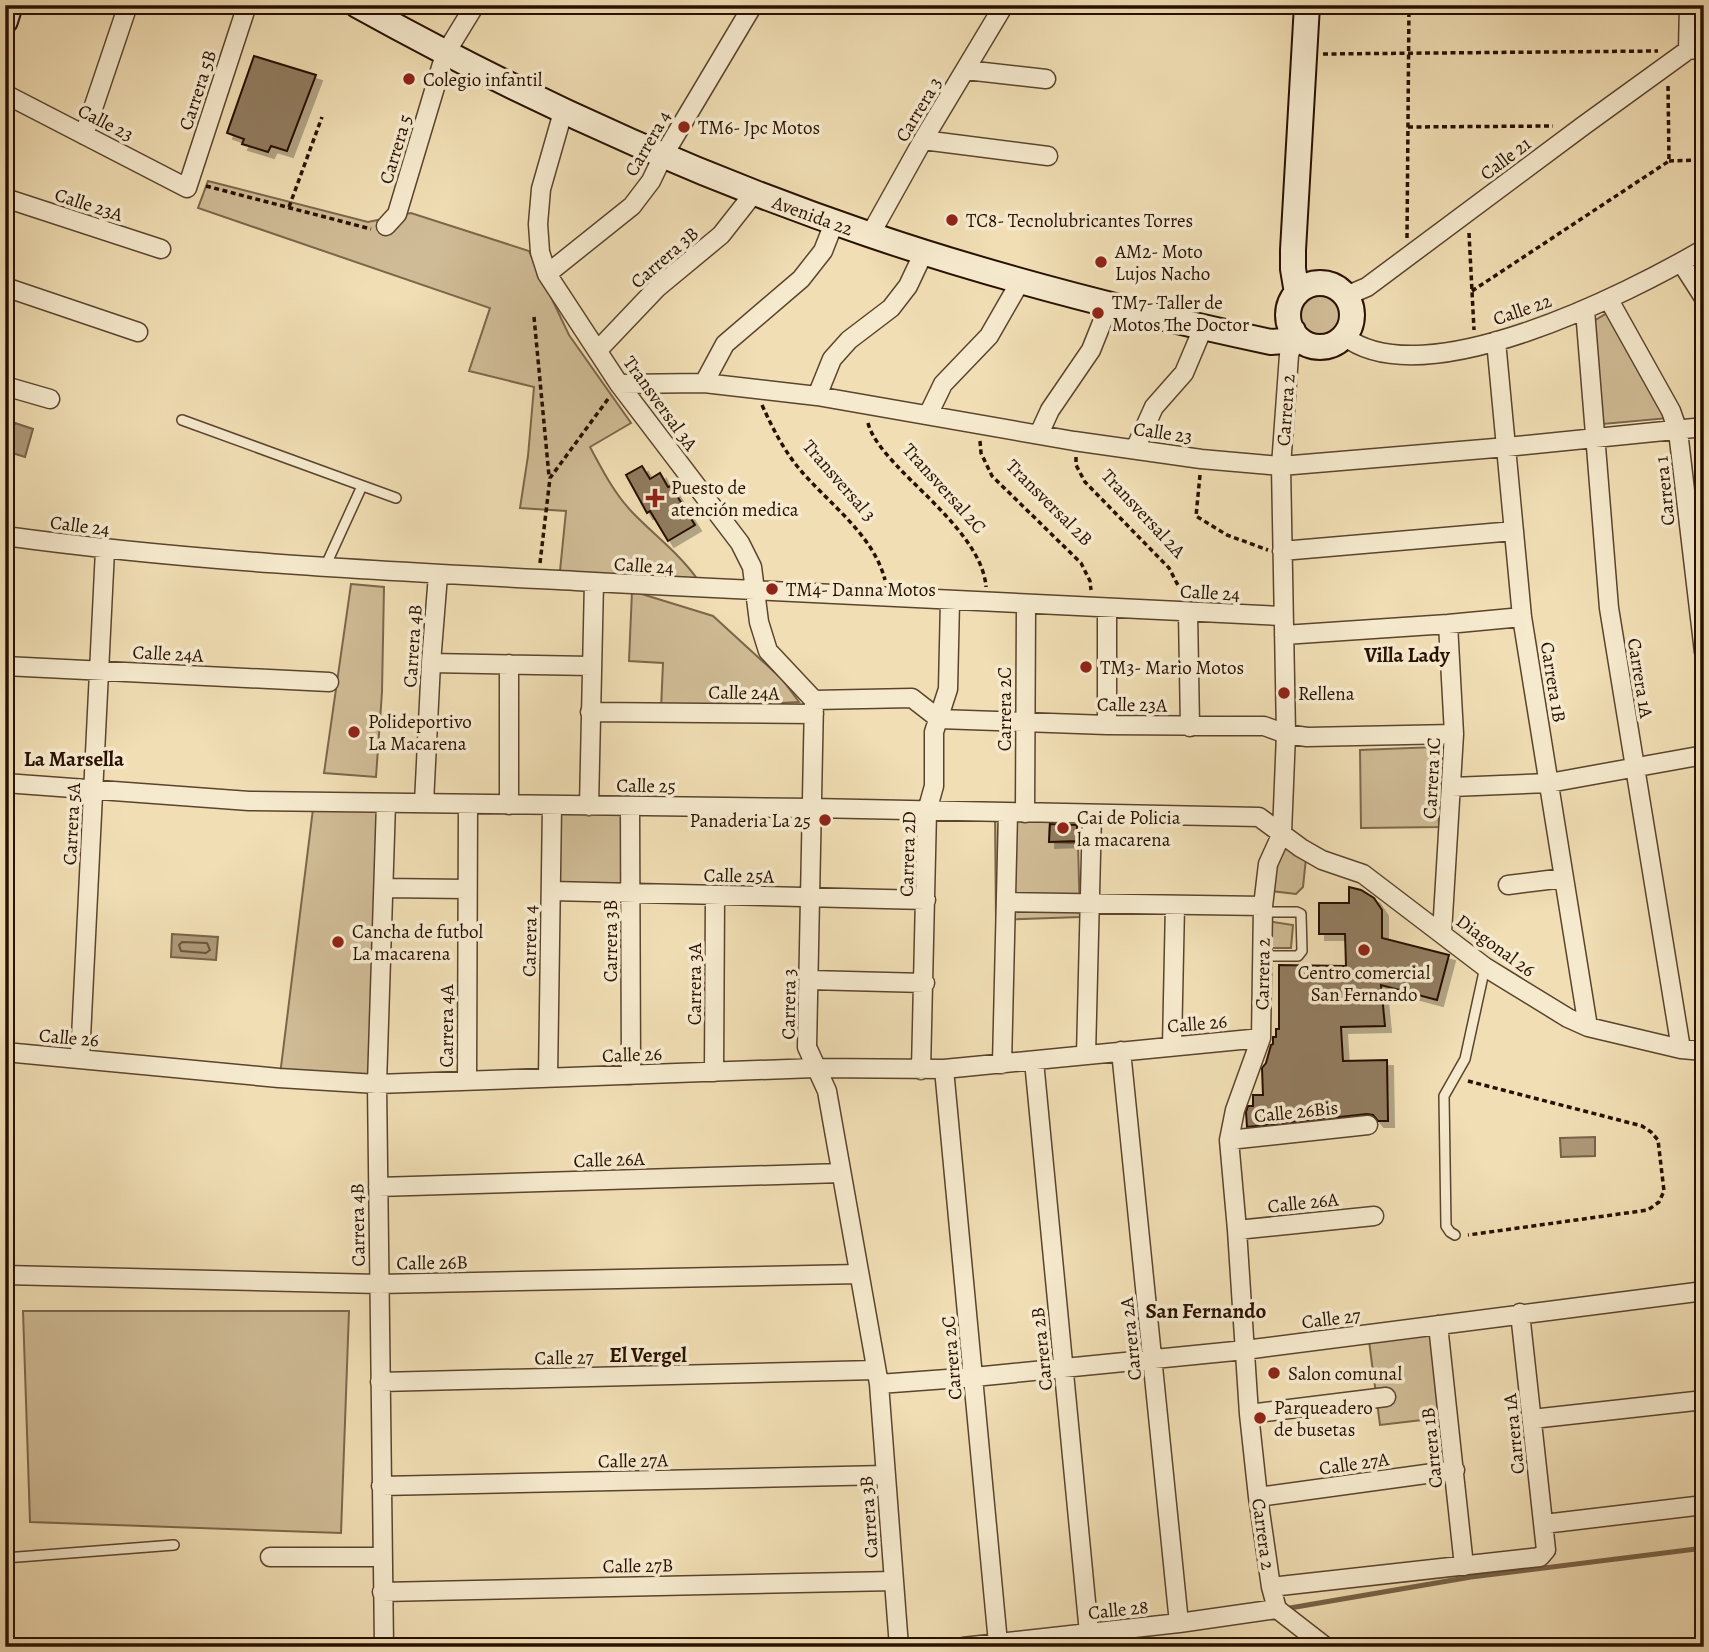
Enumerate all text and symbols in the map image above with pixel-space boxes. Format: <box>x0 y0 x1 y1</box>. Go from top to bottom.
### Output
street label: Carrera 5B <box>173 47 223 134</box>
place label: Colegio infantil <box>423 67 543 93</box>
marker: Colegio infantil <box>401 71 417 87</box>
street label: Carrera 3 <box>889 72 948 147</box>
street label: Calle 23 <box>73 98 138 148</box>
street label: Carrera 4 <box>619 106 677 181</box>
street label: Carrera 5 <box>373 111 419 187</box>
place label: TM6- Jpc Motos <box>698 115 820 141</box>
marker: TM6- Jpc Motos <box>676 119 692 135</box>
street label: Calle 21 <box>1475 131 1537 187</box>
street label: Calle 23A <box>51 182 127 228</box>
street label: Avenida 22 <box>768 189 857 243</box>
place label: TC8- Tecnolubricantes Torres <box>966 208 1193 234</box>
marker: TC8- Tecnolubricantes Torres <box>944 212 960 228</box>
street label: Carrera 3B <box>625 221 704 295</box>
place label: AM2- Moto Lujos Nacho <box>1114 239 1210 287</box>
marker: AM2- Moto Lujos Nacho <box>1093 254 1109 270</box>
street label: Calle 22 <box>1490 288 1555 332</box>
place label: TM7- Taller de Motos The Doctor <box>1112 290 1249 338</box>
marker: TM7- Taller de Motos The Doctor <box>1090 305 1106 321</box>
street label: Transversal 3A <box>617 351 704 457</box>
street label: Carrera 2 <box>1271 373 1301 447</box>
street label: Calle 23 <box>1132 416 1194 450</box>
street label: Transversal 3 <box>796 434 882 527</box>
street label: Transversal 2C <box>897 438 992 540</box>
street label: Transversal 2B <box>1000 454 1098 552</box>
street label: Carrera 1 <box>1648 454 1682 527</box>
street label: Transversal 2A <box>1095 464 1192 564</box>
place label: Puesto de atención medica <box>671 475 799 523</box>
marker: Puesto de atención medica <box>645 488 665 508</box>
street label: Calle 24 <box>49 509 112 543</box>
street label: Calle 24 <box>613 551 675 581</box>
place label: TM4- Danna Motos <box>786 577 936 603</box>
street label: Calle 24 <box>1179 578 1241 608</box>
marker: TM4- Danna Motos <box>764 581 780 597</box>
street label: Carrera 4B <box>397 604 429 689</box>
street label: Carrera 1A <box>1621 636 1659 721</box>
street label: Calle 24A <box>132 639 205 669</box>
street label: Carrera 1B <box>1534 640 1572 724</box>
district label: Villa Lady <box>1363 641 1451 669</box>
place label: TM3- Mario Motos <box>1100 655 1244 681</box>
marker: TM3- Mario Motos <box>1078 659 1094 675</box>
street label: Carrera 2C <box>992 667 1018 751</box>
street label: Calle 24A <box>708 679 781 707</box>
place label: Rellena <box>1298 681 1355 707</box>
marker: Rellena <box>1276 685 1292 701</box>
street label: Calle 23A <box>1097 691 1168 719</box>
place label: Polideportivo La Macarena <box>368 709 472 757</box>
marker: Polideportivo La Macarena <box>346 724 362 740</box>
street label: Carrera 1C <box>1417 737 1447 820</box>
district label: La Marsella <box>24 745 125 773</box>
street label: Calle 25 <box>616 772 676 800</box>
street label: Carrera 5A <box>57 781 87 866</box>
place label: Cai de Policia la macarena <box>1077 805 1181 853</box>
place label: Panaderia La 25 <box>689 808 811 834</box>
street label: Carrera 2D <box>894 811 922 897</box>
marker: Panaderia La 25 <box>817 812 833 828</box>
marker: Cai de Policia la macarena <box>1055 820 1071 836</box>
street label: Calle 25A <box>703 862 775 890</box>
street label: Carrera 3B <box>598 900 624 982</box>
street label: Carrera 4 <box>516 904 544 977</box>
street label: Diagonal 26 <box>1451 908 1540 983</box>
place label: Cancha de futbol La macarena <box>352 919 483 967</box>
marker: Cancha de futbol La macarena <box>330 934 346 950</box>
street label: Carrera 2 <box>1249 938 1277 1010</box>
street label: Carrera 3A <box>682 942 708 1025</box>
marker: Centro comercial San Fernando <box>1356 942 1372 958</box>
place label: Centro comercial San Fernando <box>1298 960 1431 1008</box>
street label: Carrera 3 <box>775 968 803 1040</box>
street label: Carrera 4A <box>434 984 460 1068</box>
street label: Calle 26 <box>1166 1008 1228 1040</box>
street label: Calle 26 <box>38 1022 100 1054</box>
street label: Calle 26 <box>602 1041 663 1069</box>
street label: Calle 26Bis <box>1253 1095 1339 1129</box>
street label: Calle 26A <box>573 1146 646 1174</box>
street label: Carrera 4B <box>344 1183 372 1267</box>
street label: Calle 26A <box>1266 1186 1341 1220</box>
street label: Calle 26B <box>396 1249 468 1277</box>
street label: Carrera 2A <box>1114 1295 1148 1382</box>
district label: San Fernando <box>1146 1297 1267 1325</box>
street label: Calle 27 <box>1300 1302 1362 1336</box>
street label: Carrera 2B <box>1025 1306 1059 1392</box>
street label: Carrera 2C <box>935 1315 969 1401</box>
district label: El Vergel <box>609 1341 687 1369</box>
street label: Calle 27 <box>534 1344 594 1372</box>
place label: Salon comunal <box>1288 1361 1402 1387</box>
marker: Salon comunal <box>1266 1365 1282 1381</box>
street label: Carrera 1A <box>1497 1391 1531 1475</box>
place label: Parqueadero de busetas <box>1274 1395 1373 1443</box>
street label: Carrera 1B <box>1415 1406 1449 1490</box>
marker: Parqueadero de busetas <box>1252 1410 1268 1426</box>
street label: Calle 27A <box>1317 1446 1392 1482</box>
street label: Calle 27A <box>598 1447 669 1475</box>
street label: Carrera 3B <box>853 1475 885 1559</box>
street label: Carrera 2 <box>1245 1497 1281 1572</box>
street label: Calle 27B <box>602 1552 674 1580</box>
street label: Calle 28 <box>1087 1594 1150 1626</box>

